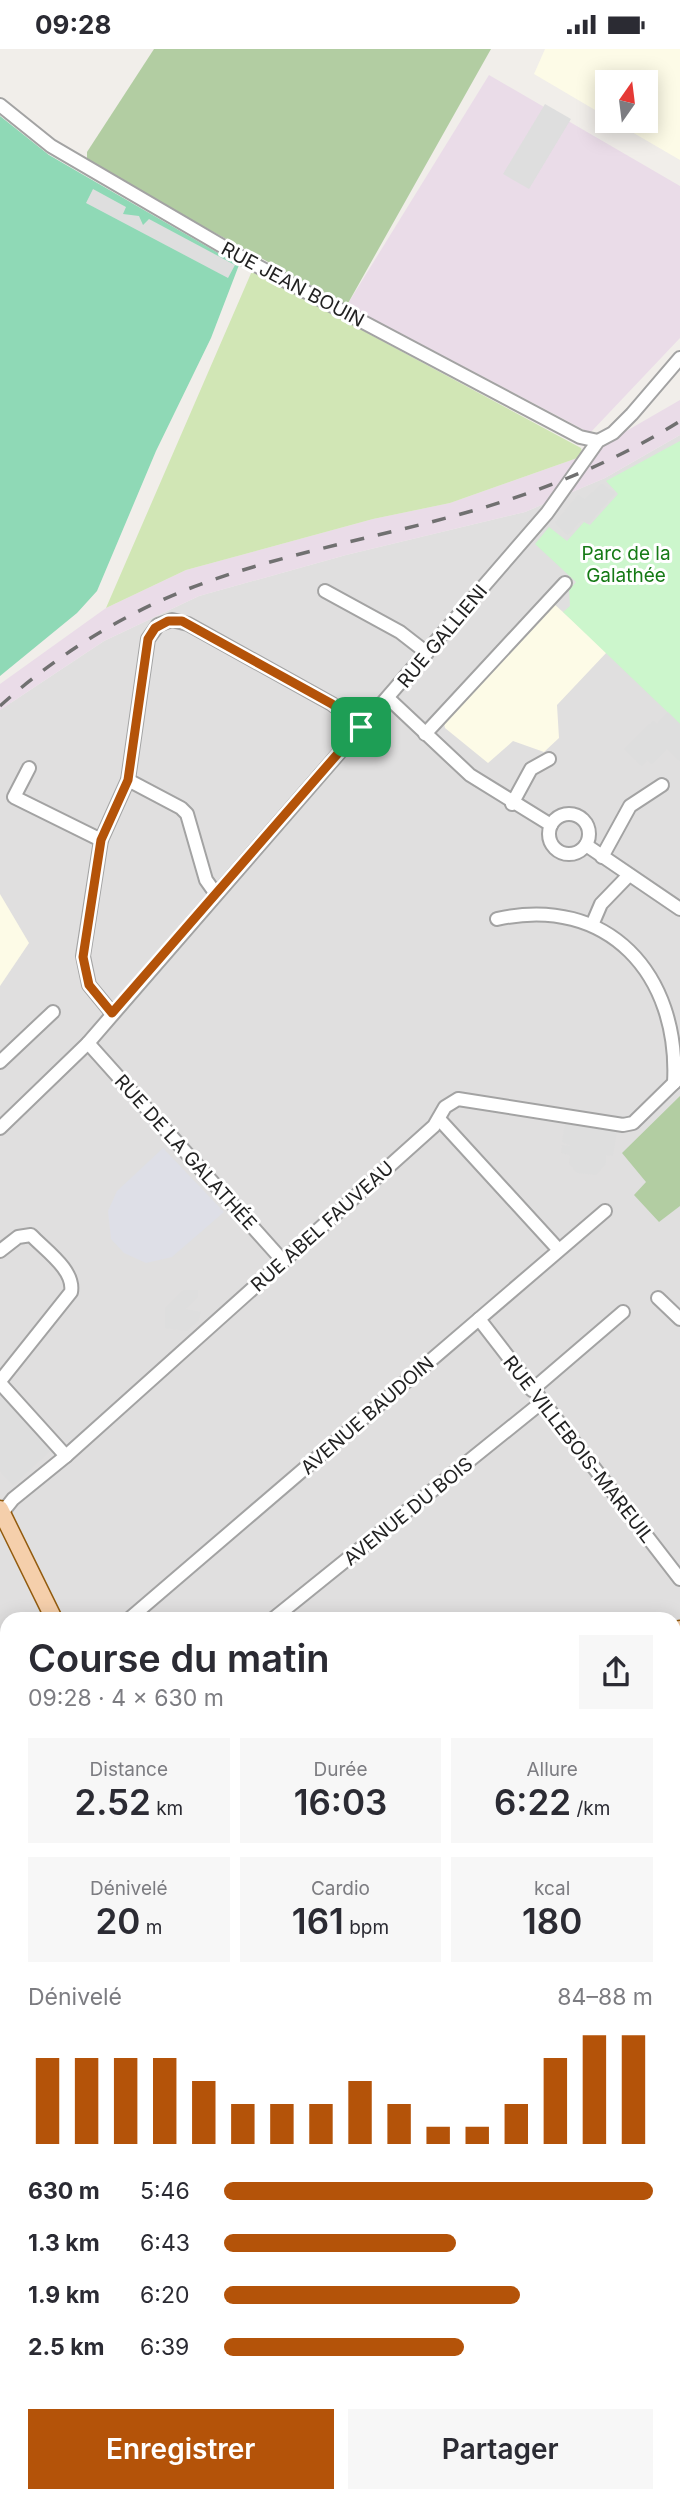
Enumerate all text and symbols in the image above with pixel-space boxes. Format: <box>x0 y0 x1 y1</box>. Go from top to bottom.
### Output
text: 09:28 <box>35 9 111 40</box>
north arrow <box>595 70 658 133</box>
map controls <box>595 70 658 133</box>
street label: RUE JEAN BOUIN <box>217 237 368 332</box>
park label: Parc de la Galathée <box>581 542 671 587</box>
street label: RUE GALLIENI <box>393 580 492 693</box>
pin <box>331 697 391 757</box>
icon: arrive <box>342 708 380 746</box>
street label: RUE DE LA GALATHÉE <box>110 1069 262 1235</box>
street label: RUE ABEL FAUVEAU <box>246 1156 398 1296</box>
street label: AVENUE BAUDOIN <box>296 1351 438 1479</box>
street label: RUE VILLEBOIS-MAREUIL <box>498 1351 659 1547</box>
street label: AVENUE DU BOIS <box>339 1452 477 1570</box>
text: Course du matin <box>28 1635 330 1681</box>
button: share <box>579 1635 653 1709</box>
text: 09:28 · 4 × 630 m <box>28 1684 224 1712</box>
text: Distance <box>90 1758 168 1781</box>
text: Durée <box>314 1758 367 1781</box>
text: Allure <box>526 1758 578 1781</box>
text: 2.52 <box>74 1781 151 1823</box>
text: 16:03 <box>294 1781 387 1823</box>
text: 6:22 <box>494 1781 571 1823</box>
text: km <box>151 1797 183 1820</box>
text: /km <box>571 1797 610 1820</box>
text: Dénivelé <box>90 1877 168 1900</box>
text: Cardio <box>311 1877 370 1900</box>
text: kcal <box>534 1877 570 1900</box>
text: 20 <box>95 1900 140 1942</box>
text: 161 <box>292 1900 344 1942</box>
text: 180 <box>522 1900 582 1942</box>
text: m <box>140 1916 162 1939</box>
text: bpm <box>344 1916 389 1939</box>
text: Dénivelé <box>28 1983 122 2011</box>
text: 84–88 m <box>557 1983 653 2011</box>
text: 630 m <box>28 2177 100 2205</box>
text: 5:46 <box>140 2177 190 2205</box>
text: 1.3 km <box>28 2229 100 2257</box>
text: 6:43 <box>140 2229 190 2257</box>
text: 1.9 km <box>28 2281 100 2309</box>
text: 6:20 <box>140 2281 189 2309</box>
text: 2.5 km <box>28 2333 105 2361</box>
text: 6:39 <box>140 2333 189 2361</box>
button: Enregistrer <box>28 2409 334 2489</box>
button: Partager <box>348 2409 653 2489</box>

